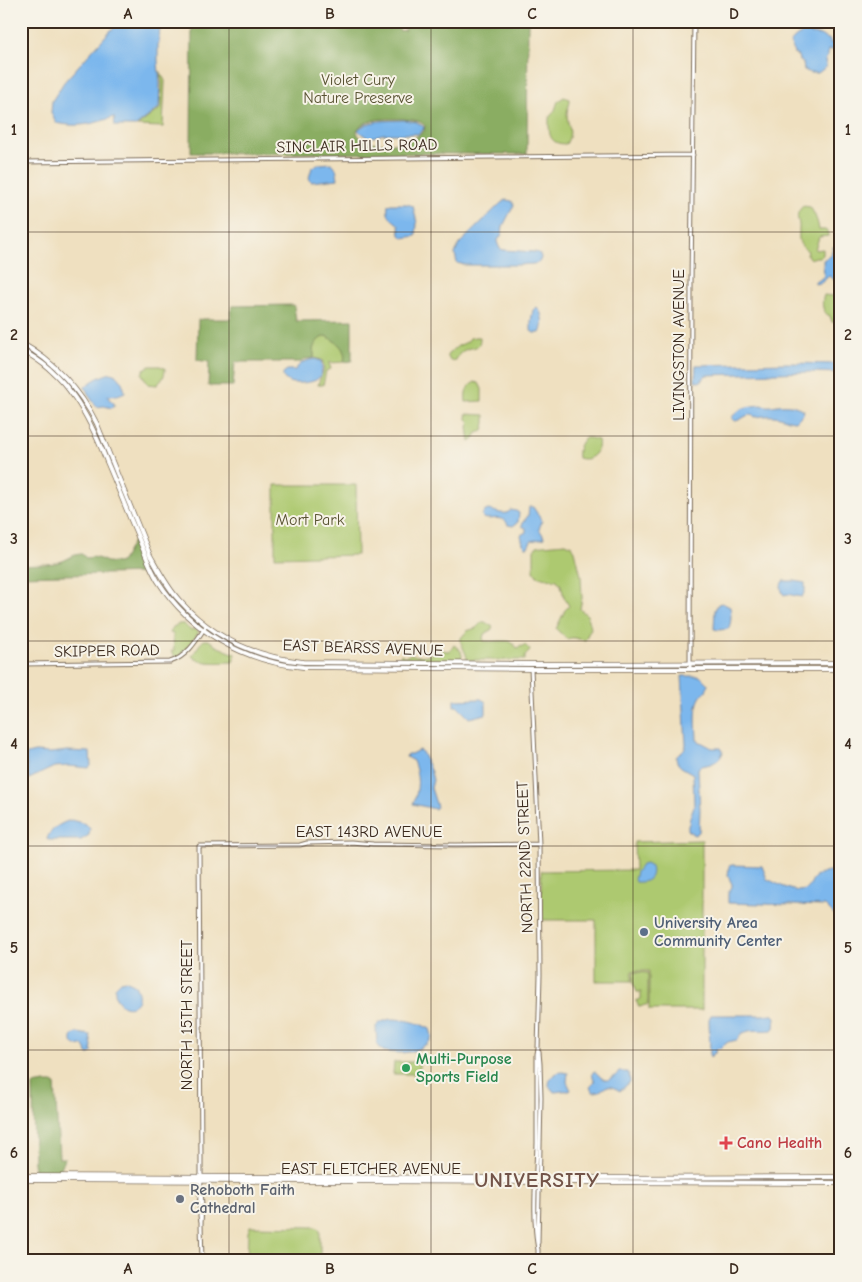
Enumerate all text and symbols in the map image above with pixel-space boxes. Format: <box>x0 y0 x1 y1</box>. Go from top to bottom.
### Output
text: A <box>124 5 133 23</box>
text: B <box>325 5 335 23</box>
text: C <box>527 5 537 23</box>
text: D <box>729 5 739 23</box>
park label: Violet Cury Nature Preserve <box>303 71 413 107</box>
text: 1 <box>11 121 17 139</box>
text: 1 <box>845 121 851 139</box>
street label: SINCLAIR HILLS ROAD <box>276 136 438 156</box>
street label: LIVINGSTON AVENUE <box>670 269 688 421</box>
text: 2 <box>10 326 18 344</box>
text: 2 <box>844 326 852 344</box>
park label: Mort Park <box>276 511 345 529</box>
text: 3 <box>10 530 18 548</box>
text: 3 <box>844 530 852 548</box>
street label: EAST BEARSS AVENUE <box>282 636 444 660</box>
street label: SKIPPER ROAD <box>54 641 160 661</box>
text: 4 <box>10 735 18 753</box>
text: 4 <box>844 735 852 753</box>
street label: NORTH 22ND STREET <box>513 780 537 934</box>
street label: EAST 143RD AVENUE <box>296 823 443 841</box>
place label: University Area Community Center <box>654 914 782 950</box>
marker: University Area Community Center <box>638 926 650 938</box>
text: 5 <box>10 939 18 957</box>
street label: NORTH 15TH STREET <box>178 939 196 1090</box>
text: 5 <box>844 939 852 957</box>
place label: Multi-Purpose Sports Field <box>416 1050 512 1086</box>
marker: Multi-Purpose Sports Field <box>400 1062 412 1074</box>
place label: Cano Health <box>737 1134 822 1152</box>
marker: Cano Health <box>719 1136 733 1150</box>
text: 6 <box>10 1144 18 1162</box>
text: 6 <box>844 1144 852 1162</box>
street label: EAST FLETCHER AVENUE <box>281 1160 461 1178</box>
district label: UNIVERSITY <box>474 1168 600 1192</box>
place label: Rehoboth Faith Cathedral <box>190 1181 295 1217</box>
marker: Rehoboth Faith Cathedral <box>174 1193 186 1205</box>
text: A <box>124 1260 133 1278</box>
text: B <box>325 1260 335 1278</box>
text: C <box>527 1260 537 1278</box>
text: D <box>729 1260 739 1278</box>

